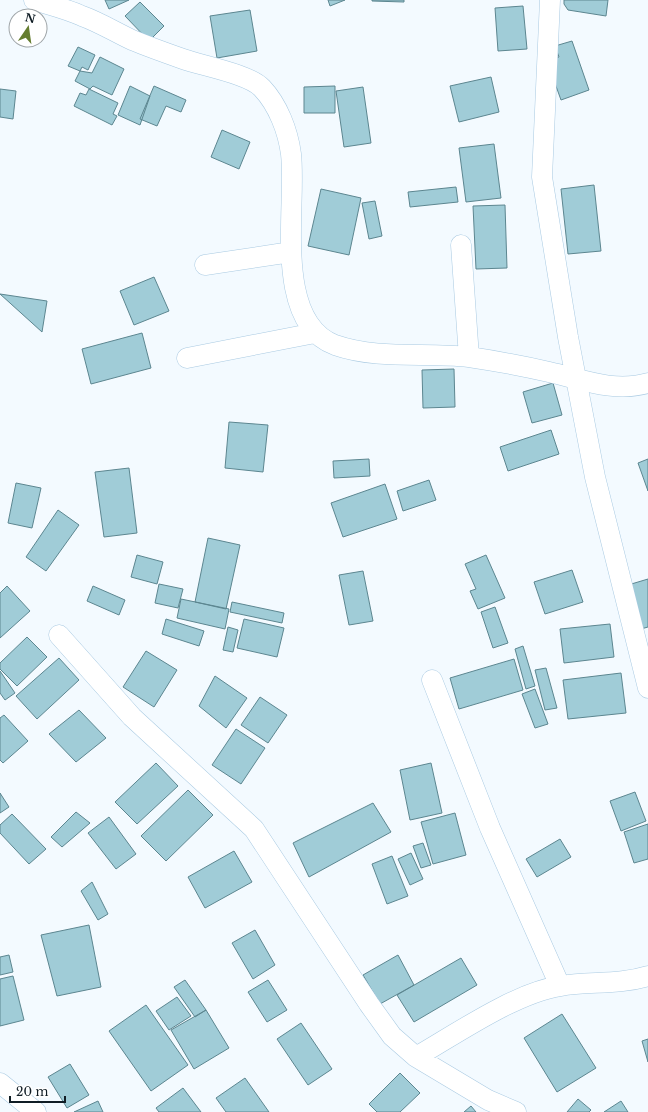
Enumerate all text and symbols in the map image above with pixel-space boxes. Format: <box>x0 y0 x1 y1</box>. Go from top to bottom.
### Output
north arrow <box>8 8 48 48</box>
text: N <box>24 10 38 26</box>
scale bar <box>10 1078 65 1104</box>
text: 20 m <box>16 1084 48 1099</box>

